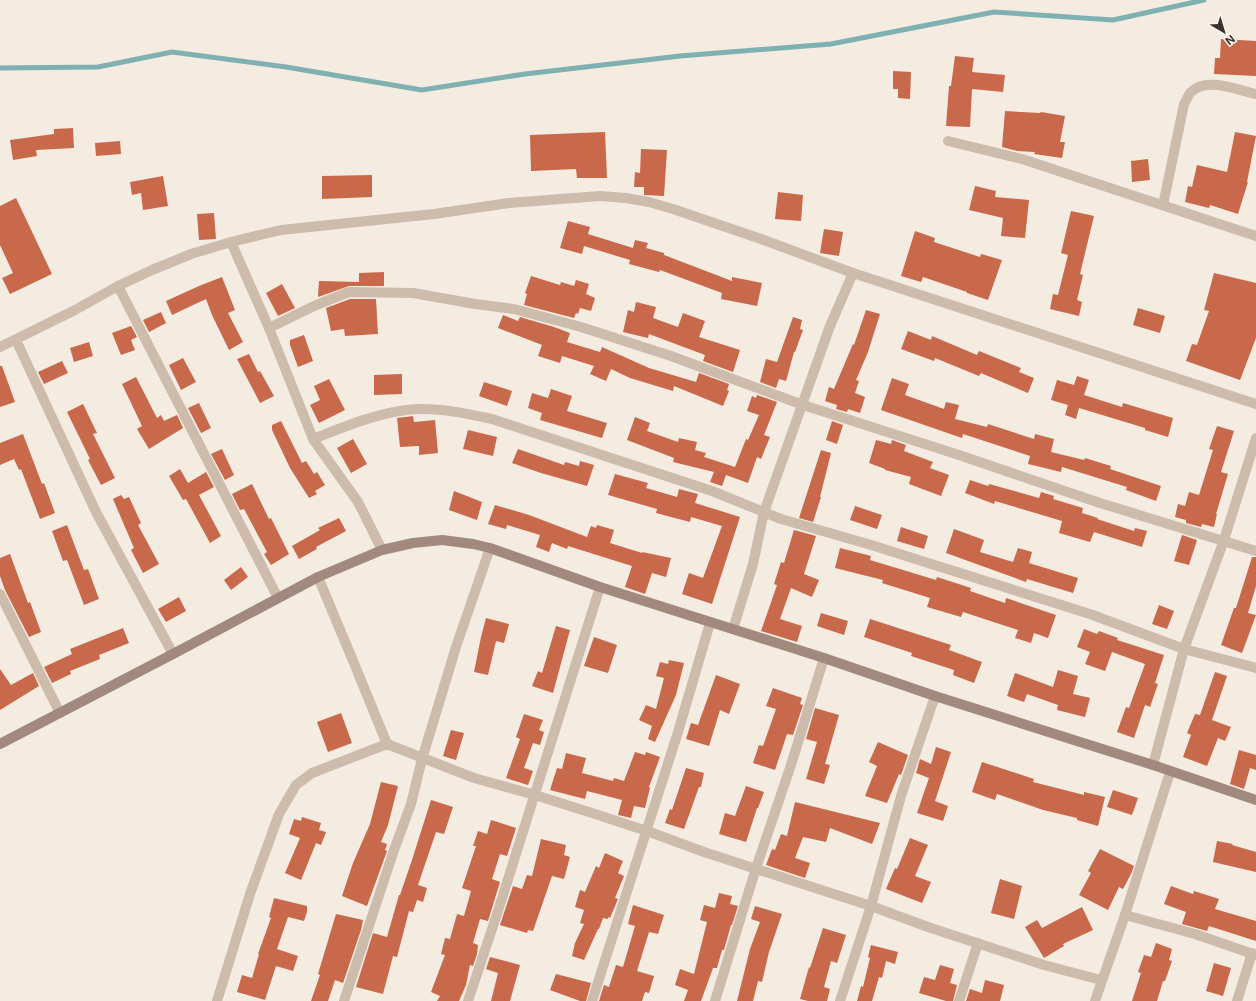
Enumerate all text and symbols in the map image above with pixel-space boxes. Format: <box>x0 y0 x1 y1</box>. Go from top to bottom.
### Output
north arrow <box>1204 12 1244 52</box>
text: N <box>1223 32 1238 48</box>

